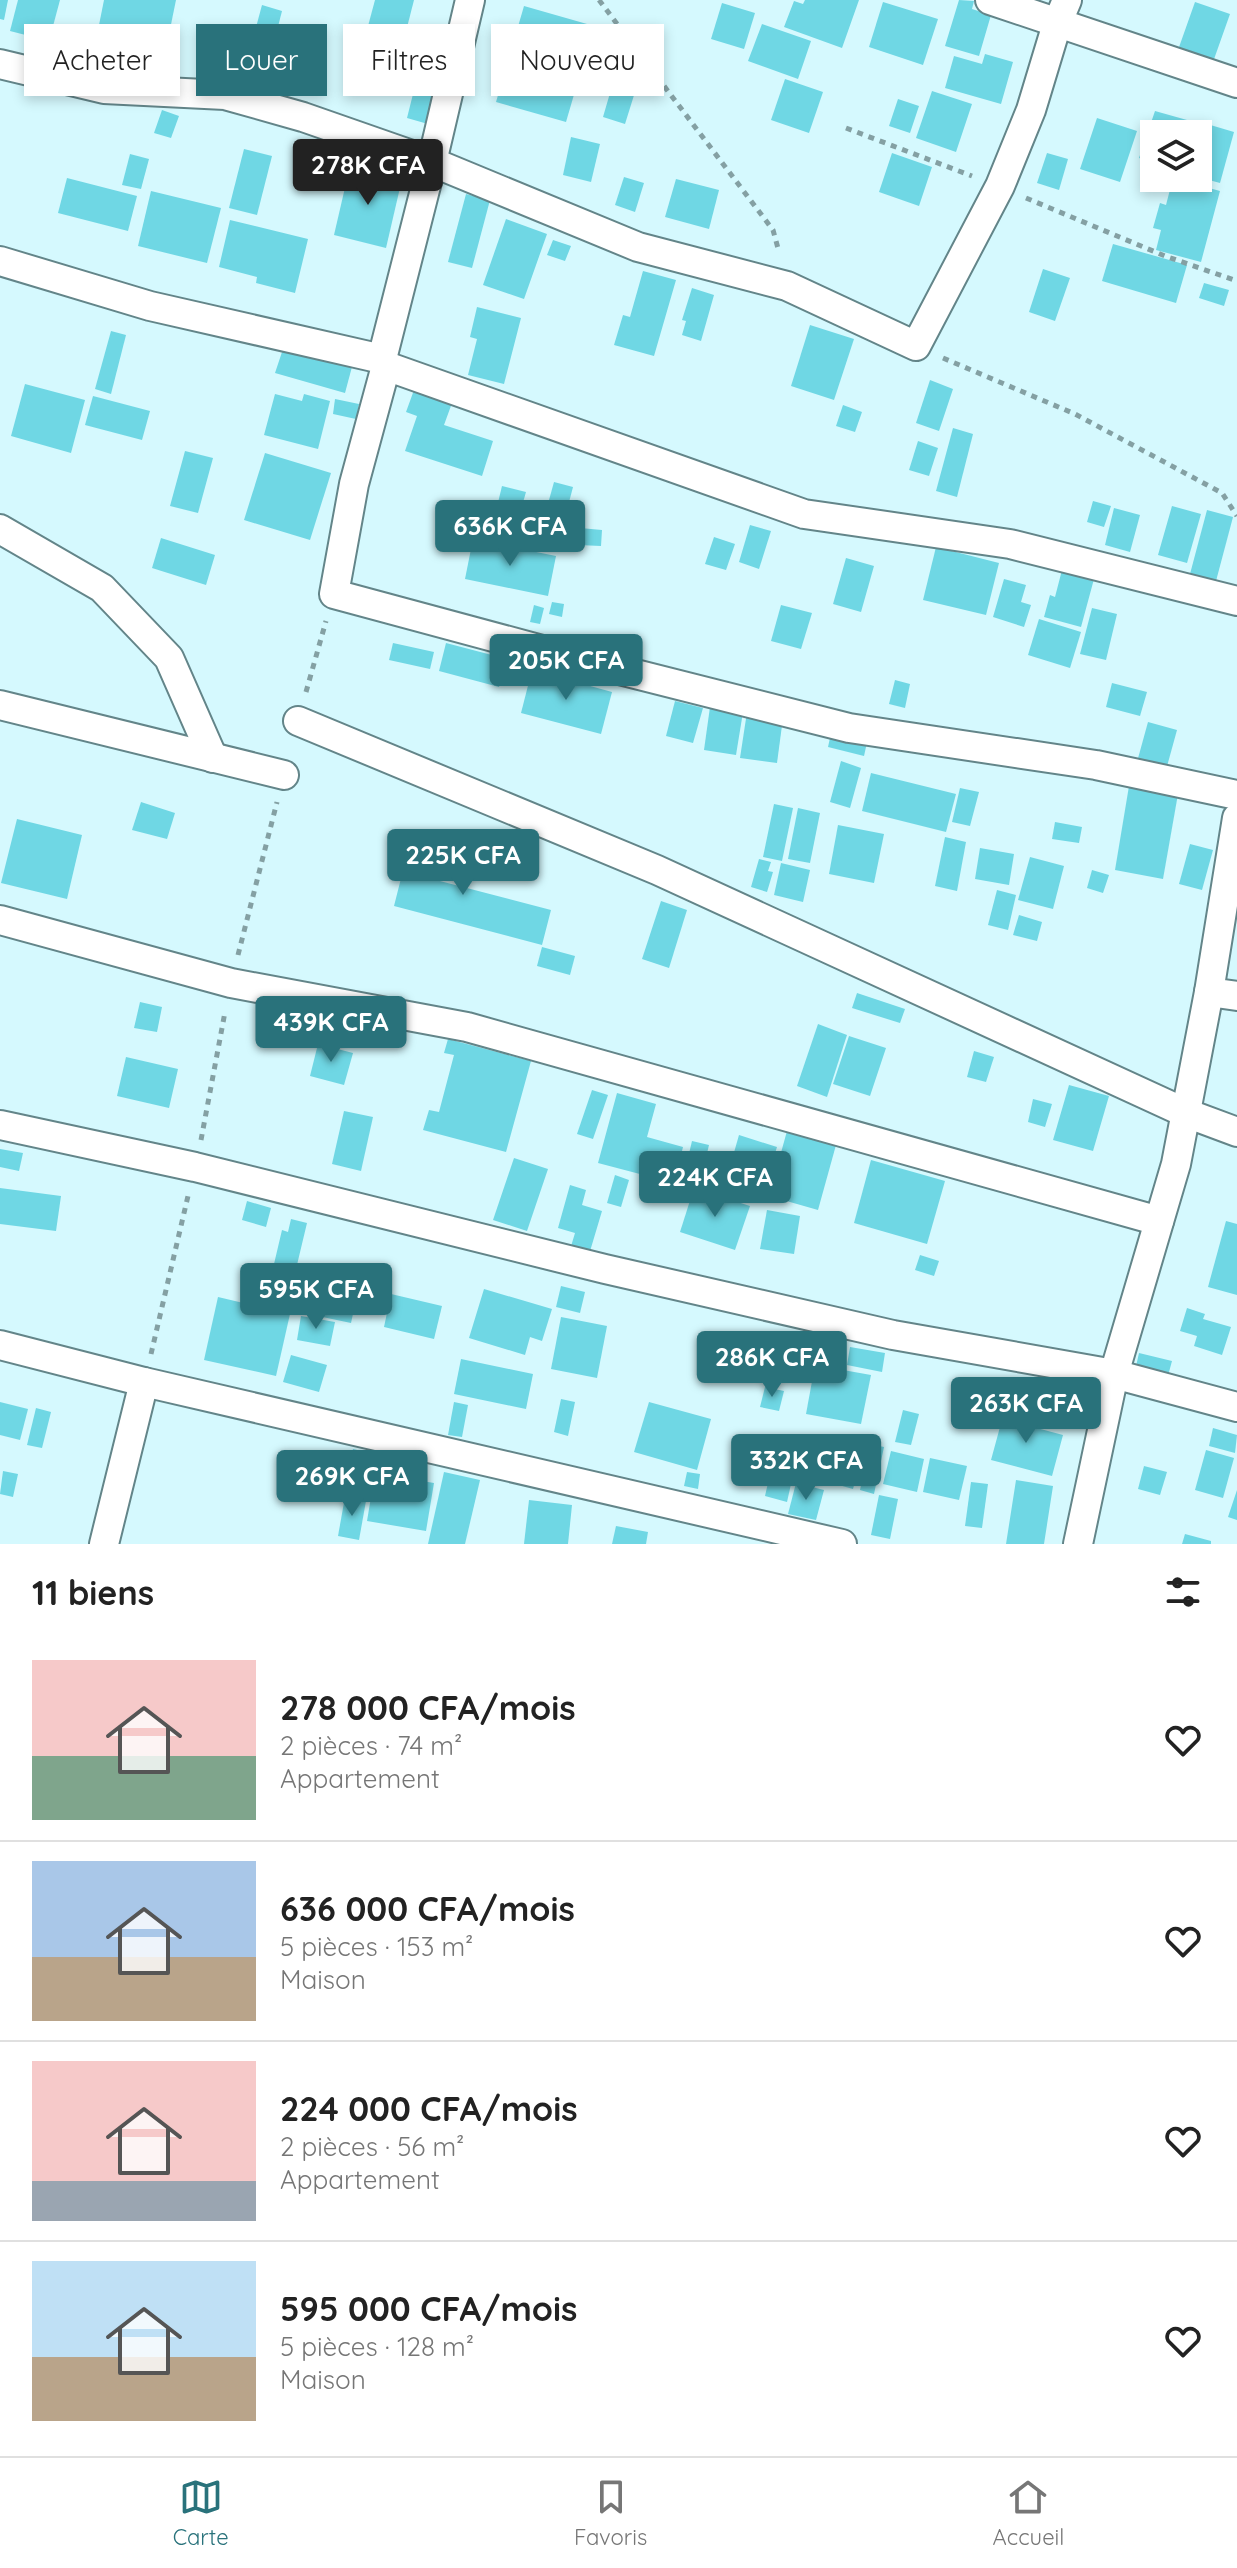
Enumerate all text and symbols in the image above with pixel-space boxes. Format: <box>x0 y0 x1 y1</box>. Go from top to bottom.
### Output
chip: Acheter <box>24 24 180 96</box>
chip: Louer <box>196 24 327 96</box>
chip: Filtres <box>343 24 475 96</box>
chip: Nouveau <box>491 24 664 96</box>
map controls <box>1140 120 1212 192</box>
button: layers <box>1140 120 1212 192</box>
pin: 278K CFA <box>285 139 451 207</box>
text: 278K CFA <box>311 148 425 181</box>
pin: 636K CFA <box>427 500 593 568</box>
text: 636K CFA <box>453 509 567 542</box>
pin: 205K CFA <box>483 634 649 702</box>
text: 205K CFA <box>508 643 624 676</box>
pin: 225K CFA <box>380 829 546 897</box>
text: 225K CFA <box>405 838 521 871</box>
pin: 439K CFA <box>248 996 414 1064</box>
text: 439K CFA <box>273 1005 389 1038</box>
pin: 224K CFA <box>632 1151 798 1219</box>
text: 224K CFA <box>657 1160 773 1193</box>
pin: 595K CFA <box>233 1263 399 1331</box>
text: 595K CFA <box>258 1272 374 1305</box>
pin: 286K CFA <box>689 1331 855 1399</box>
text: 286K CFA <box>715 1340 829 1373</box>
pin: 263K CFA <box>943 1377 1109 1445</box>
text: 263K CFA <box>969 1386 1083 1419</box>
pin: 332K CFA <box>723 1434 889 1502</box>
text: 332K CFA <box>749 1443 863 1476</box>
pin: 269K CFA <box>269 1450 435 1518</box>
text: 269K CFA <box>295 1459 409 1492</box>
icon: filters <box>1161 1570 1205 1614</box>
text: 11 biens <box>32 1571 154 1614</box>
text: 278 000 CFA/mois <box>280 1686 576 1729</box>
icon: home <box>96 1692 192 1788</box>
icon: heart <box>1161 1718 1205 1762</box>
text: 2 pièces · 74 m² <box>280 1729 462 1762</box>
text: Appartement <box>280 1762 440 1795</box>
text: 636 000 CFA/mois <box>280 1887 575 1930</box>
icon: home <box>96 1893 192 1989</box>
icon: heart <box>1161 1919 1205 1963</box>
text: 5 pièces · 153 m² <box>280 1930 473 1963</box>
text: Maison <box>280 1963 366 1996</box>
text: 224 000 CFA/mois <box>280 2087 578 2130</box>
icon: home <box>96 2093 192 2189</box>
icon: heart <box>1161 2119 1205 2163</box>
text: 2 pièces · 56 m² <box>280 2130 464 2163</box>
text: Appartement <box>280 2163 440 2196</box>
text: 595 000 CFA/mois <box>280 2287 578 2330</box>
icon: home <box>96 2293 192 2389</box>
icon: heart <box>1161 2319 1205 2363</box>
text: 5 pièces · 128 m² <box>280 2330 474 2363</box>
text: Maison <box>280 2363 366 2396</box>
tab: Carte <box>173 2475 229 2551</box>
tab: Favoris <box>574 2475 647 2551</box>
tab: Accueil <box>993 2475 1064 2551</box>

